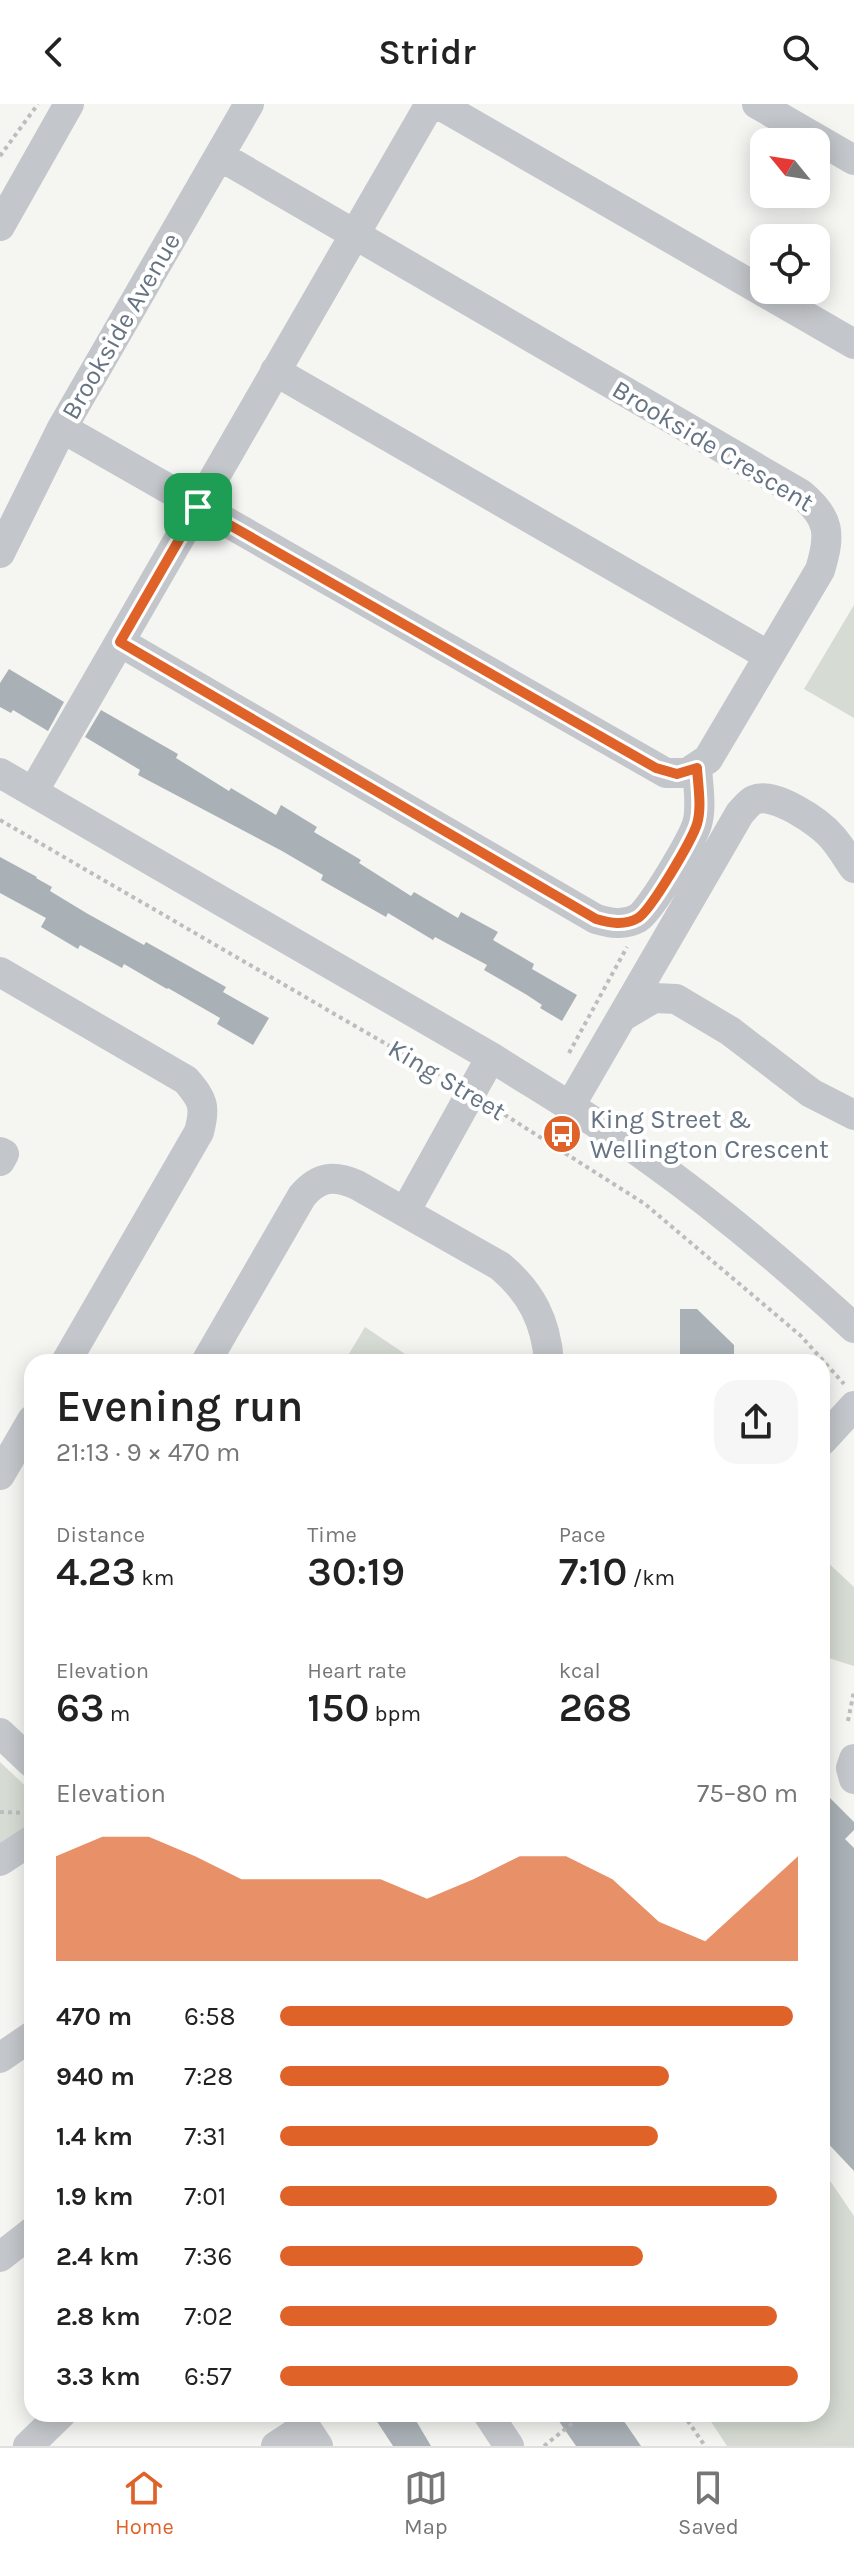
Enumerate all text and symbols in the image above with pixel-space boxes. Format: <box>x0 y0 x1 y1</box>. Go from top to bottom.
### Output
icon: back <box>32 30 76 74</box>
icon: search <box>778 30 822 74</box>
text: Stridr <box>378 31 476 73</box>
north arrow <box>750 128 830 208</box>
map controls <box>750 128 830 304</box>
button: locate <box>750 224 830 304</box>
street label: Brookside Avenue <box>55 227 187 425</box>
street label: Brookside Crescent <box>607 374 820 519</box>
pin <box>164 473 232 541</box>
icon: arrive <box>176 485 220 529</box>
street label: King Street <box>383 1033 512 1127</box>
place label: King Street & Wellington Crescent <box>590 1104 829 1165</box>
bus stop icon: King Street & Wellington Crescent <box>541 1113 583 1155</box>
button: share <box>714 1380 798 1464</box>
text: Evening run <box>56 1381 303 1432</box>
text: 21:13 · 9 × 470 m <box>56 1437 240 1468</box>
text: Distance <box>56 1522 145 1548</box>
text: Time <box>307 1522 357 1548</box>
text: Pace <box>559 1522 606 1548</box>
text: 4.23 <box>56 1548 136 1595</box>
text: 30:19 <box>307 1548 405 1595</box>
text: 7:10 <box>559 1548 627 1595</box>
text: km <box>136 1565 174 1591</box>
text: /km <box>627 1565 675 1591</box>
text: Elevation <box>56 1658 149 1684</box>
text: Heart rate <box>307 1658 407 1684</box>
text: kcal <box>559 1658 601 1684</box>
text: 63 <box>56 1684 104 1731</box>
text: 150 <box>307 1684 369 1731</box>
text: 268 <box>559 1684 632 1731</box>
text: m <box>104 1701 130 1727</box>
text: bpm <box>369 1701 421 1727</box>
text: Elevation <box>56 1778 166 1809</box>
text: 75–80 m <box>697 1778 798 1809</box>
text: 470 m <box>56 2001 132 2032</box>
text: 6:58 <box>184 2001 236 2032</box>
text: 940 m <box>56 2061 135 2092</box>
text: 7:28 <box>184 2061 233 2092</box>
text: 1.4 km <box>56 2121 133 2152</box>
text: 7:31 <box>184 2121 226 2152</box>
text: 1.9 km <box>56 2181 133 2212</box>
text: 7:01 <box>184 2181 226 2212</box>
text: 2.4 km <box>56 2241 139 2272</box>
text: 7:36 <box>184 2241 232 2272</box>
text: 2.8 km <box>56 2301 141 2332</box>
text: 7:02 <box>184 2301 233 2332</box>
text: 3.3 km <box>56 2361 141 2392</box>
text: 6:57 <box>184 2361 232 2392</box>
tab: Home <box>115 2466 174 2540</box>
tab: Map <box>404 2466 448 2540</box>
tab: Saved <box>678 2466 739 2540</box>

